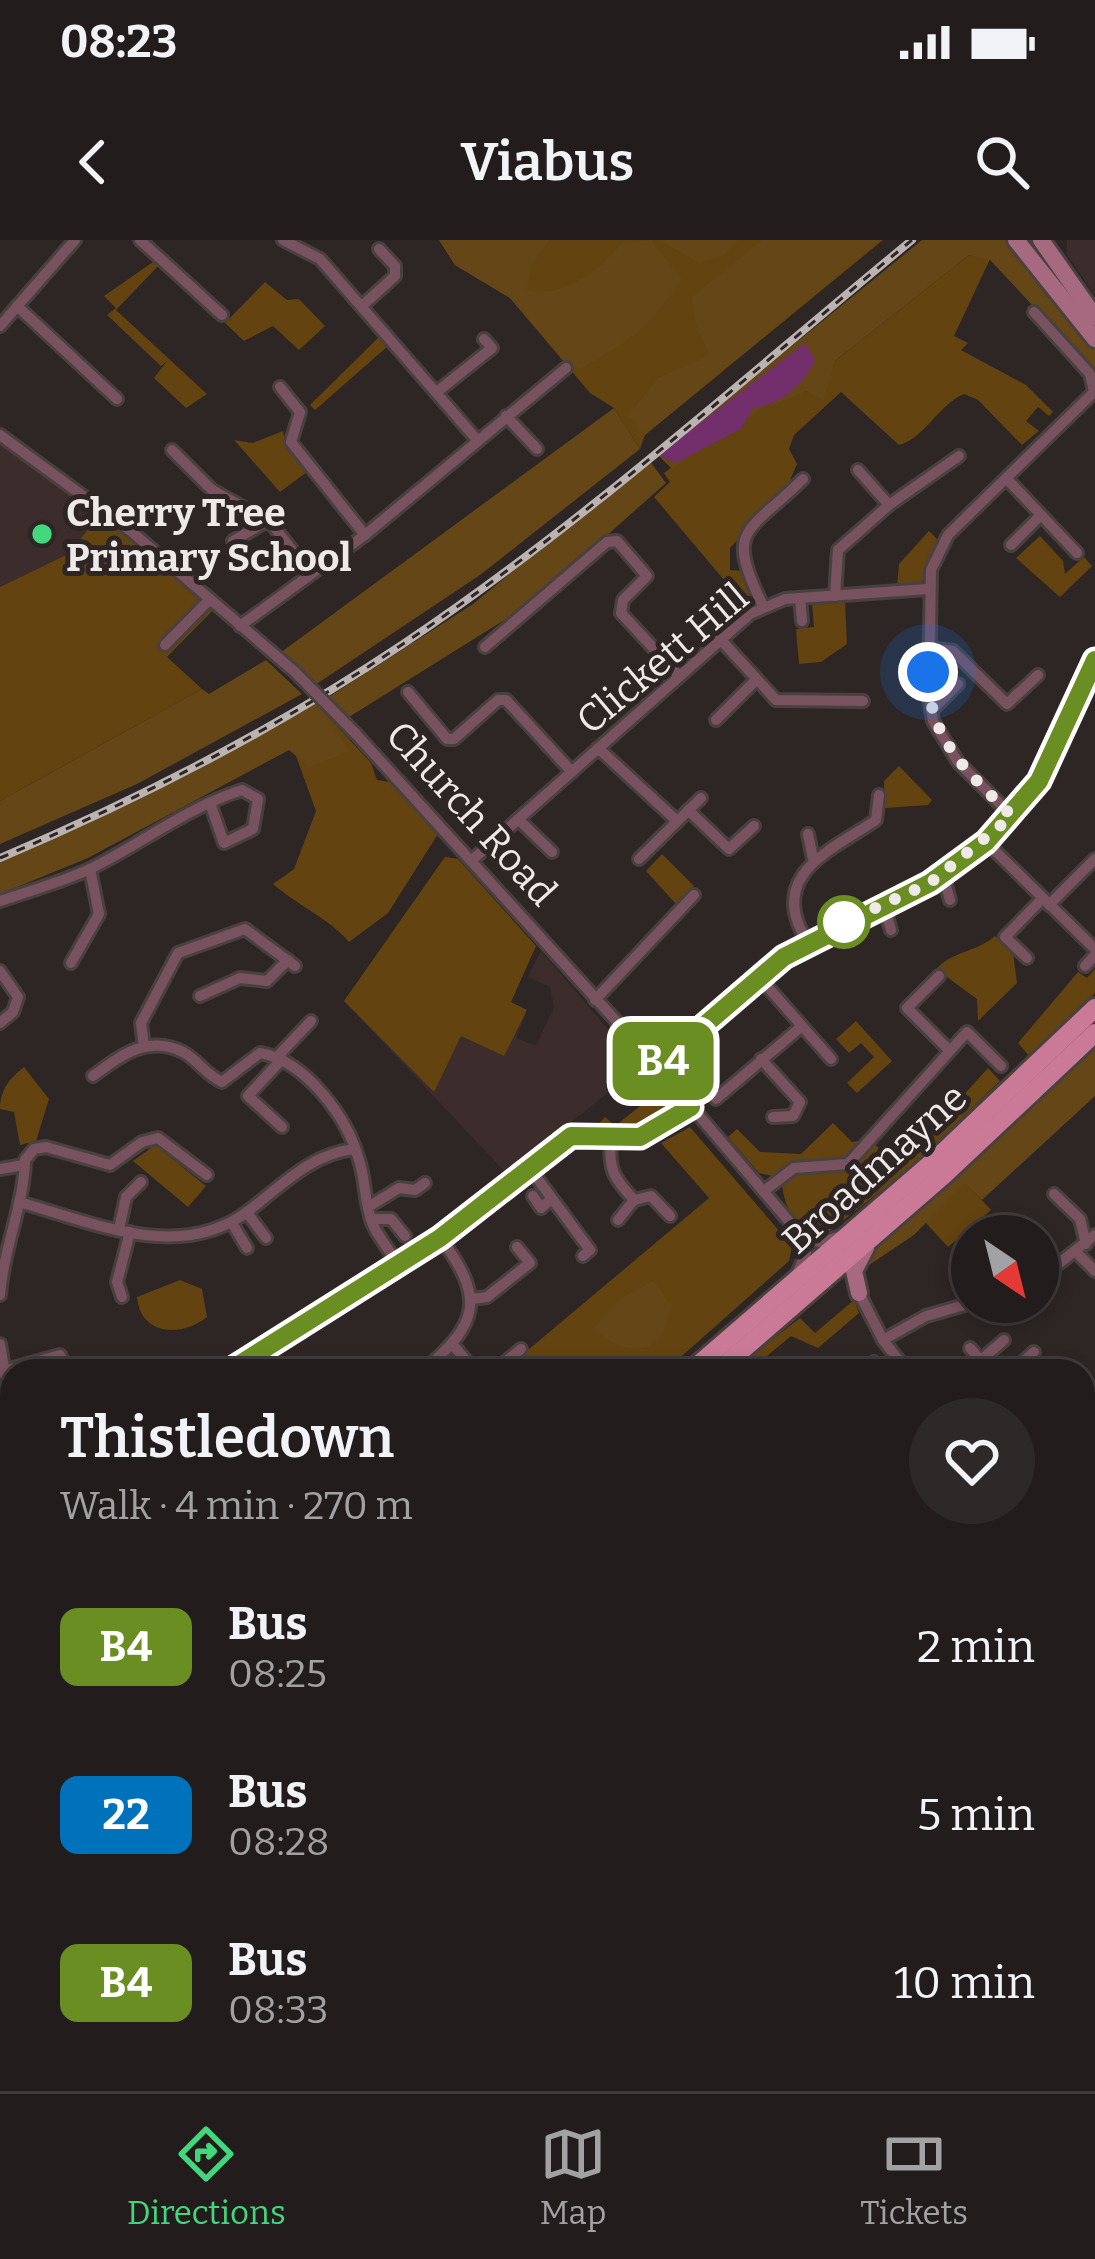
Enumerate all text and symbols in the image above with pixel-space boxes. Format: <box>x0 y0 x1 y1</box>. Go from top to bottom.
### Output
text: 08:23 <box>60 15 177 69</box>
icon: back <box>60 129 126 195</box>
icon: search <box>969 129 1035 195</box>
text: Viabus <box>461 130 634 194</box>
place label: Cherry Tree Primary School <box>66 490 352 581</box>
marker: Cherry Tree Primary School <box>29 521 55 547</box>
street label: Clickett Hill <box>568 574 758 744</box>
your location <box>898 642 958 702</box>
street label: Church Road <box>377 712 566 915</box>
unlabelled marker <box>819 897 869 947</box>
line badge: B4 <box>609 1022 717 1100</box>
text: B4 <box>637 1036 689 1086</box>
street label: Broadmayne <box>773 1074 976 1263</box>
north arrow <box>951 1215 1059 1323</box>
map controls <box>951 1215 1059 1323</box>
button: heart <box>909 1398 1035 1524</box>
text: Thistledown <box>60 1404 394 1472</box>
text: Walk · 4 min · 270 m <box>60 1483 413 1529</box>
text: Bus <box>228 1597 307 1651</box>
text: 2 min <box>917 1620 1035 1674</box>
text: B4 <box>100 1622 152 1672</box>
text: 08:25 <box>228 1651 327 1697</box>
text: Bus <box>228 1765 307 1819</box>
text: 5 min <box>917 1788 1035 1842</box>
text: 22 <box>102 1790 150 1840</box>
text: 08:28 <box>228 1819 329 1865</box>
text: Bus <box>228 1933 307 1987</box>
text: 10 min <box>894 1956 1035 2010</box>
text: B4 <box>100 1958 152 2008</box>
text: 08:33 <box>228 1987 328 2033</box>
tab: Directions <box>127 2121 286 2233</box>
tab: Map <box>540 2121 606 2233</box>
tab: Tickets <box>860 2121 968 2233</box>

